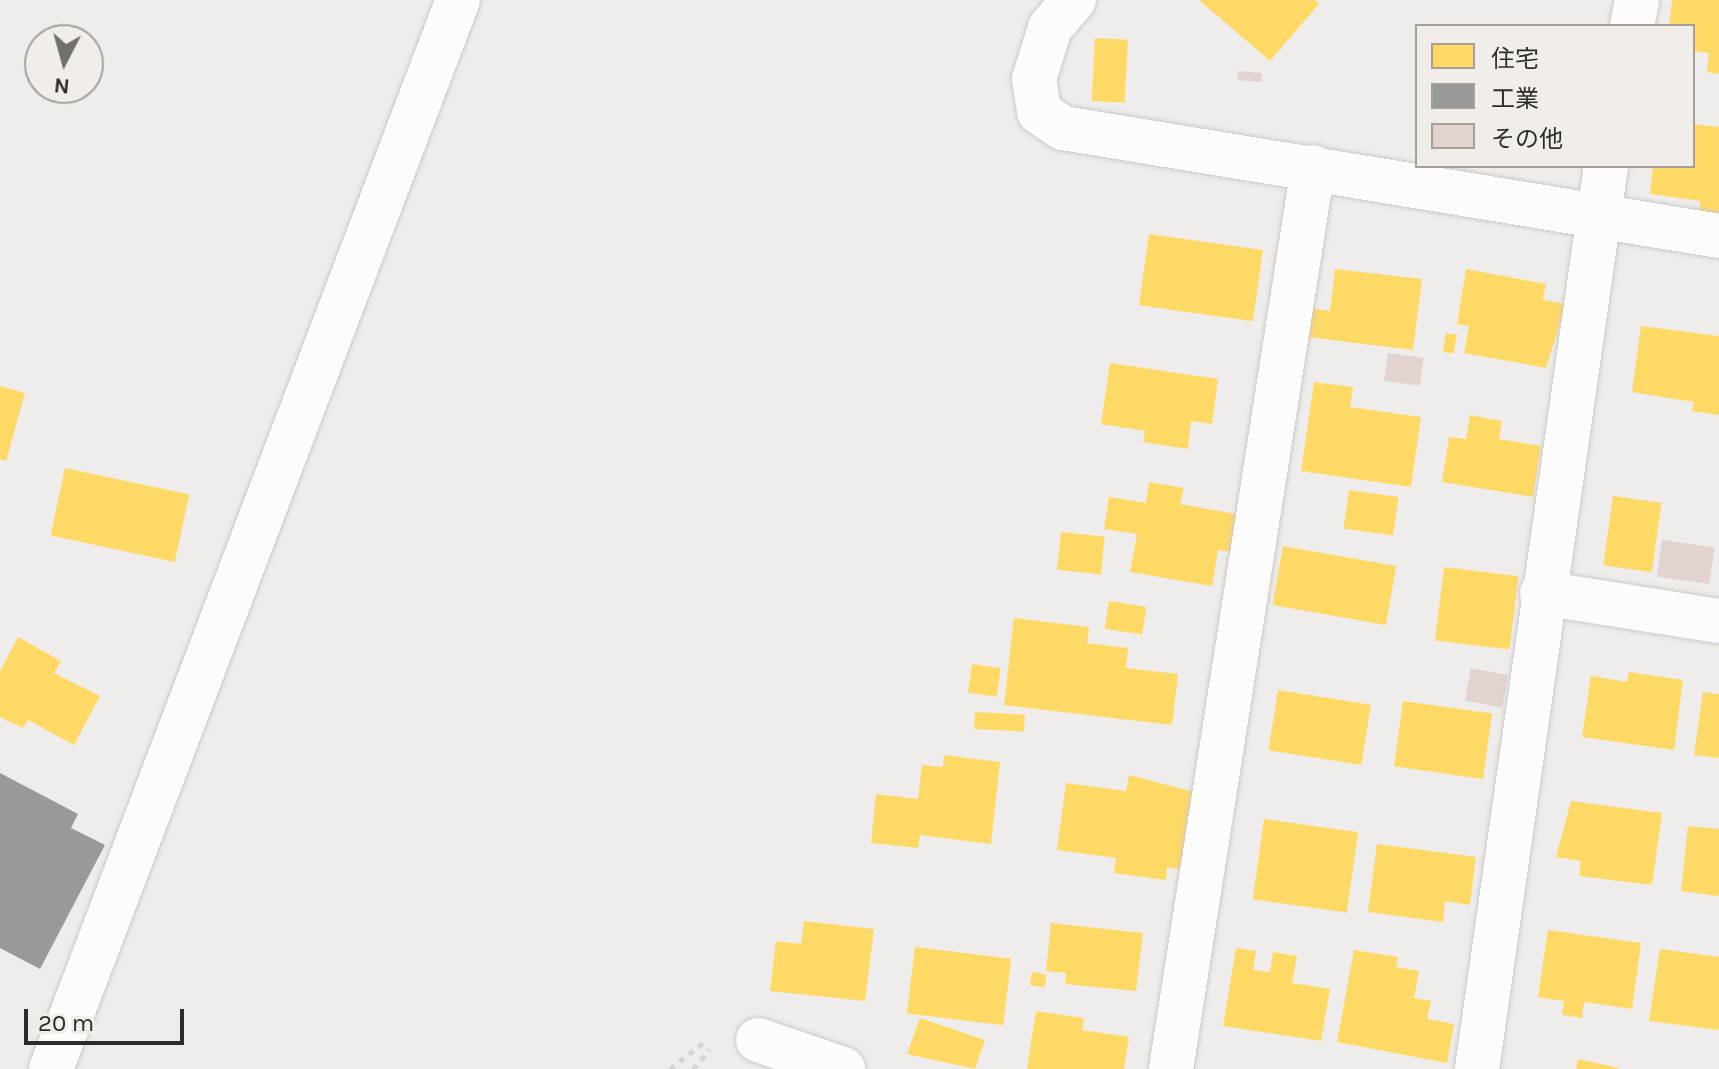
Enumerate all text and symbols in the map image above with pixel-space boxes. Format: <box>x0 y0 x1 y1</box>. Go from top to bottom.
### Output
north arrow <box>24 24 104 104</box>
legend <box>1415 24 1695 168</box>
text: 住宅 <box>1491 45 1539 73</box>
text: N <box>52 72 71 100</box>
text: 工業 <box>1491 85 1539 113</box>
text: その他 <box>1491 125 1563 153</box>
scale bar <box>28 993 188 1043</box>
text: 20 m <box>38 1009 94 1037</box>

